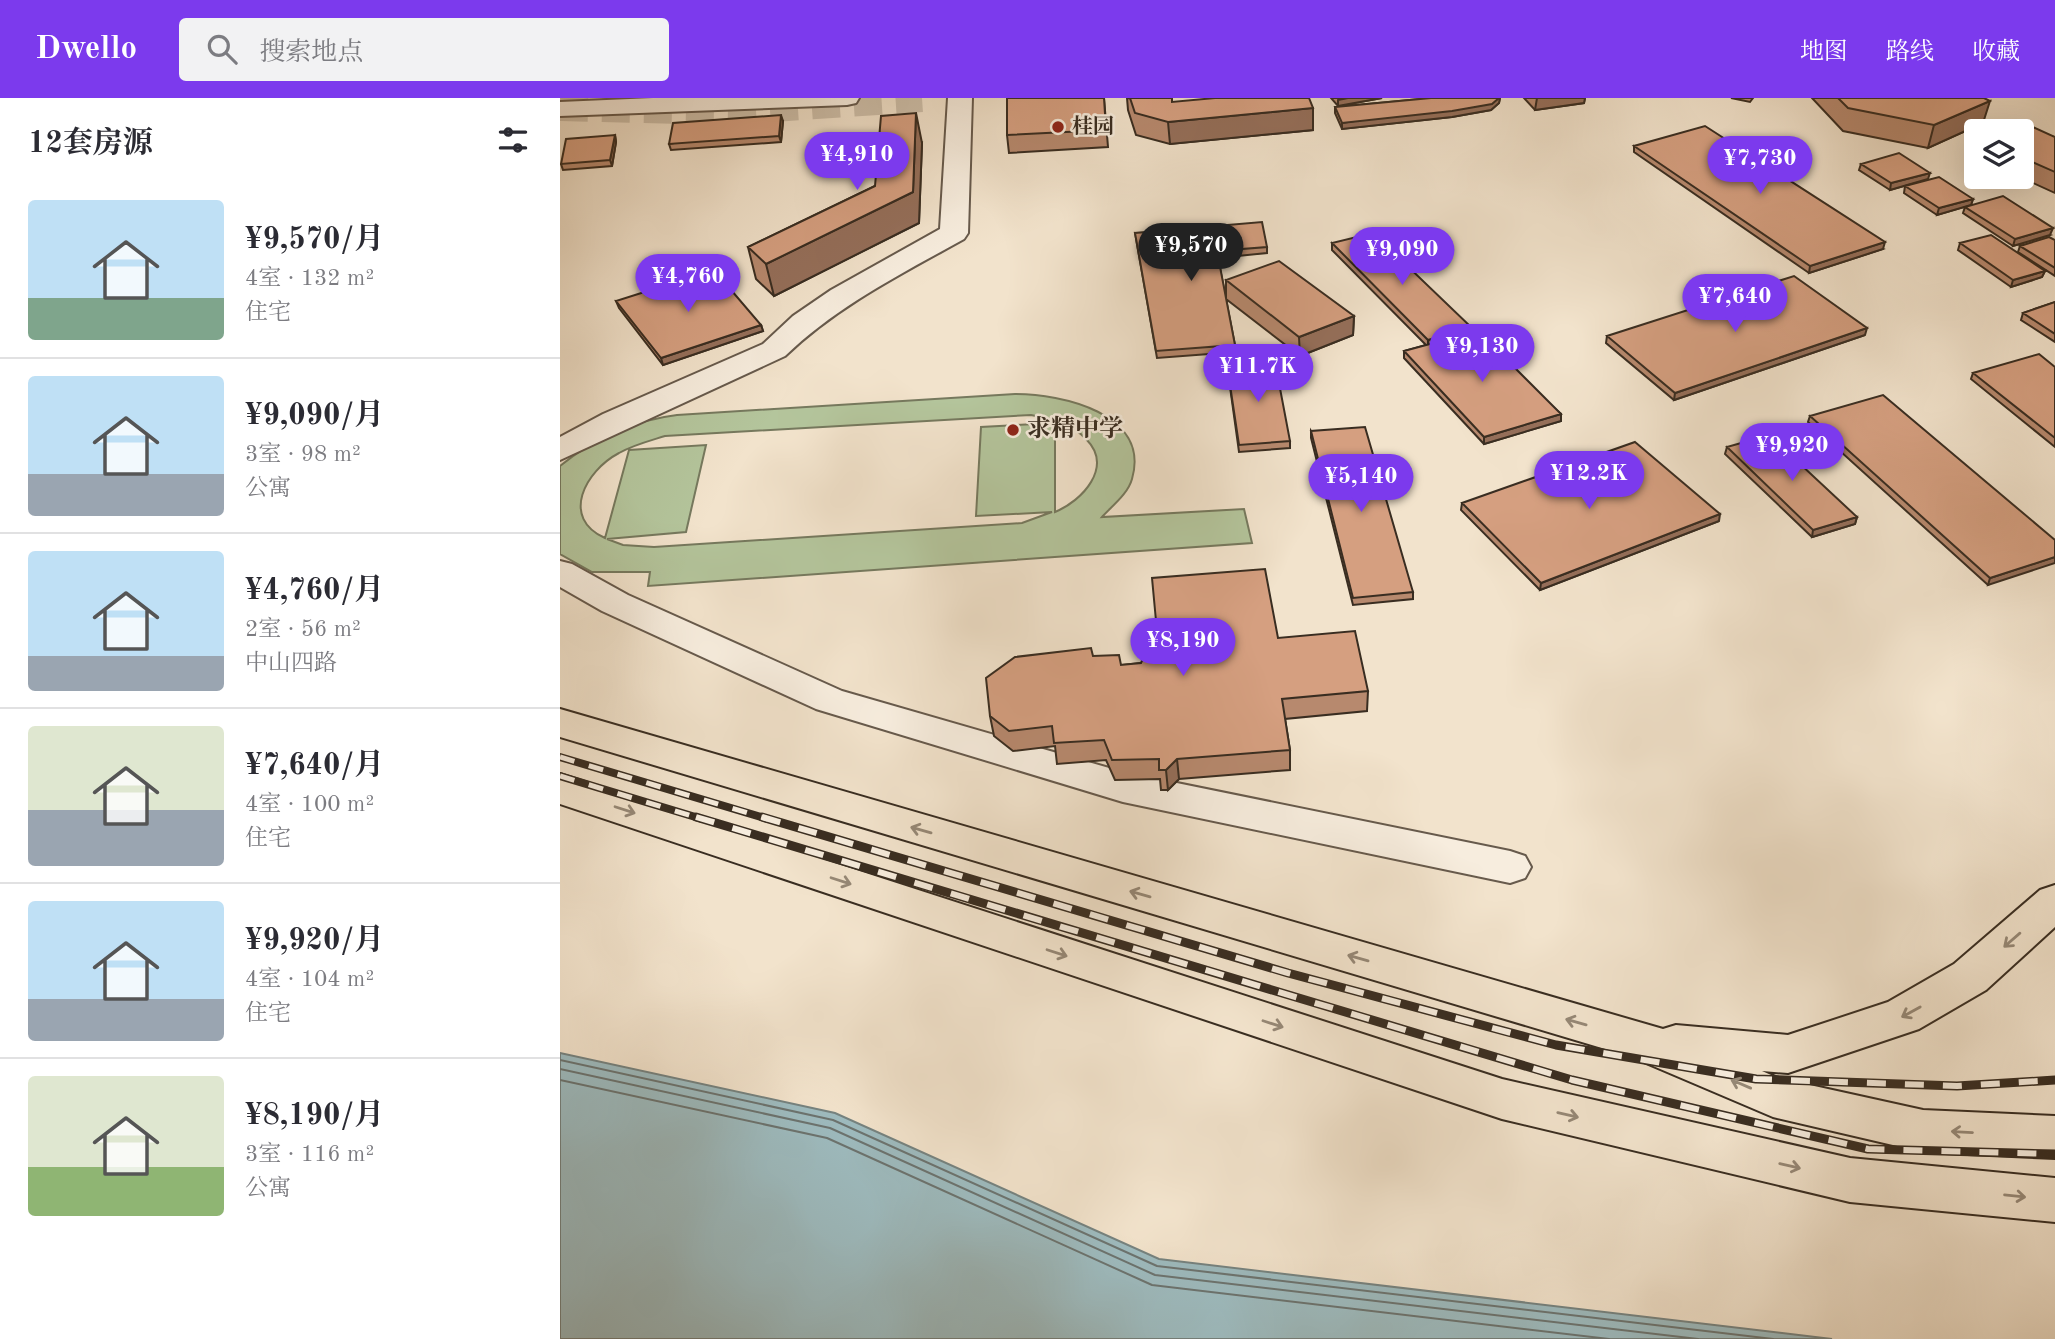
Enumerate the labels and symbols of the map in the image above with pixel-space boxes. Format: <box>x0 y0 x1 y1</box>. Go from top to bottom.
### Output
place label: 桂园 <box>1072 115 1114 138</box>
marker: 桂园 <box>1050 119 1066 135</box>
pin: ¥4,910 <box>800 132 914 192</box>
pin: ¥7,730 <box>1703 136 1817 196</box>
pin: ¥9,570 <box>1134 223 1248 283</box>
pin: ¥9,090 <box>1345 228 1459 287</box>
pin: ¥4,760 <box>631 254 745 314</box>
pin: ¥7,640 <box>1678 274 1792 334</box>
pin: ¥9,130 <box>1425 324 1539 384</box>
pin: ¥11.7K <box>1201 344 1315 404</box>
place label: 求精中学 <box>1027 415 1123 442</box>
marker: 求精中学 <box>1005 422 1021 438</box>
pin: ¥9,920 <box>1735 424 1849 483</box>
pin: ¥12.2K <box>1532 452 1646 511</box>
pin: ¥5,140 <box>1304 454 1418 514</box>
pin: ¥8,190 <box>1126 618 1240 678</box>
one-way arrow <box>613 805 635 817</box>
one-way arrow <box>911 822 933 835</box>
one-way arrow <box>830 876 852 889</box>
one-way arrow <box>1129 886 1151 899</box>
one-way arrow <box>2004 932 2022 948</box>
one-way arrow <box>1046 947 1068 960</box>
one-way arrow <box>1347 950 1369 963</box>
one-way arrow <box>1901 1005 1922 1019</box>
one-way arrow <box>1566 1014 1588 1027</box>
one-way arrow <box>1262 1018 1284 1031</box>
one-way arrow <box>1731 1076 1753 1089</box>
one-way arrow <box>1556 1108 1579 1122</box>
one-way arrow <box>1951 1126 1974 1139</box>
one-way arrow <box>1778 1160 1801 1173</box>
one-way arrow <box>2003 1190 2026 1203</box>

